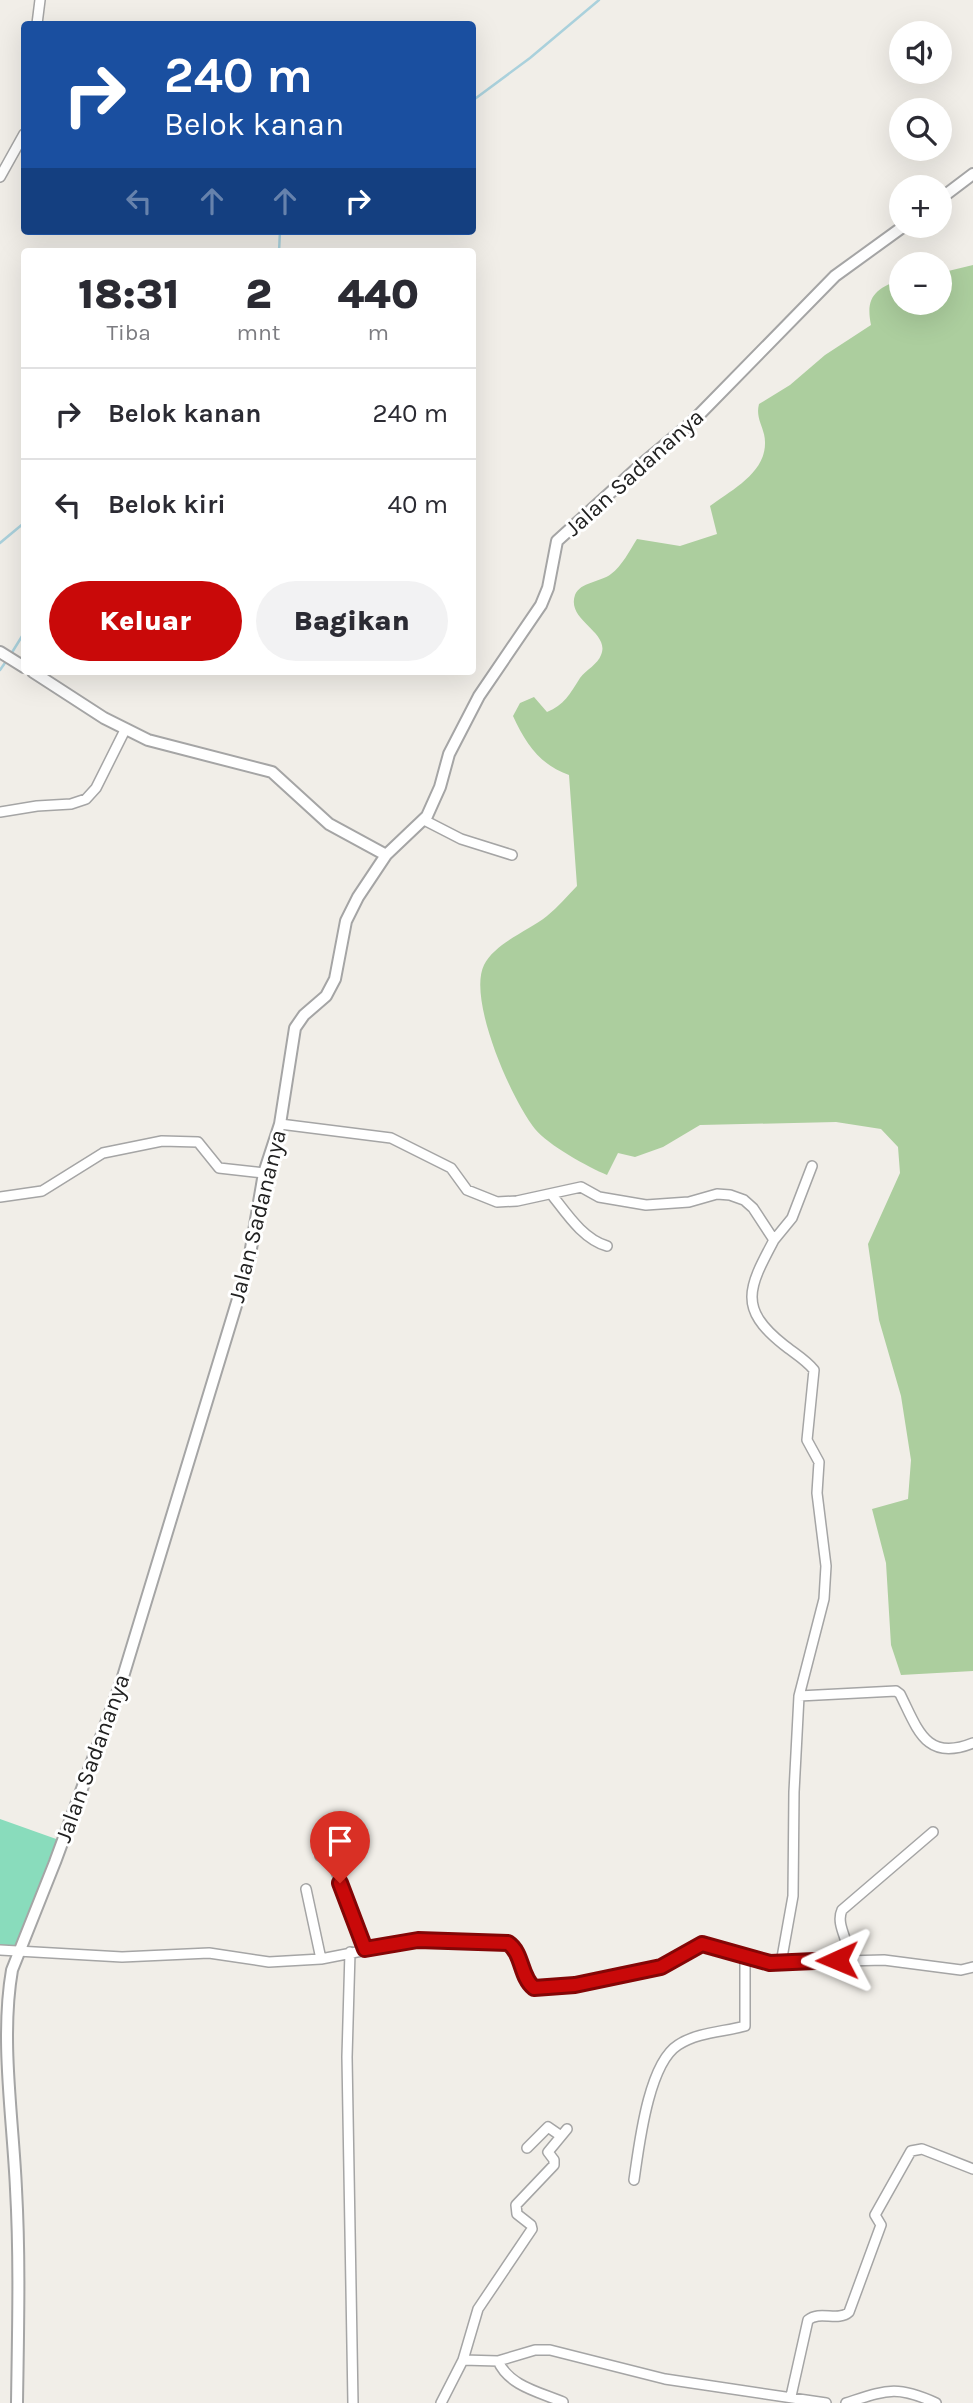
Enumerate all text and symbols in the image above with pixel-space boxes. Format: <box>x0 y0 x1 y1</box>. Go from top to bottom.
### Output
map controls <box>889 21 952 315</box>
button: sound <box>889 21 952 84</box>
text: 240 m <box>164 47 313 104</box>
icon: right <box>49 49 140 140</box>
button: search <box>889 98 952 161</box>
text: Belok kanan <box>164 106 344 143</box>
button: + <box>889 175 952 238</box>
icon: left <box>120 182 158 220</box>
icon: ahead <box>193 182 231 220</box>
icon: ahead <box>266 182 304 220</box>
icon: right <box>339 182 377 220</box>
button: − <box>889 252 952 315</box>
text: 18:31 <box>78 269 179 319</box>
text: 2 <box>245 269 272 319</box>
text: 440 <box>337 269 419 319</box>
text: Tiba <box>106 319 151 346</box>
text: mnt <box>236 319 280 346</box>
text: m <box>367 319 389 346</box>
icon: right <box>49 395 87 433</box>
text: Belok kanan <box>108 398 261 429</box>
text: 240 m <box>372 398 448 429</box>
street label: Jalan Sadananya <box>560 403 709 542</box>
icon: left <box>49 486 87 524</box>
text: Belok kiri <box>108 489 226 520</box>
text: 40 m <box>388 489 448 520</box>
button: Keluar <box>49 581 242 661</box>
button: Bagikan <box>256 581 448 661</box>
street label: Jalan Sadananya <box>223 1127 292 1305</box>
street label: Jalan Sadananya <box>50 1670 135 1846</box>
pin <box>310 1811 370 1883</box>
icon: arrive <box>321 1822 359 1860</box>
position arrow <box>800 1923 874 1997</box>

